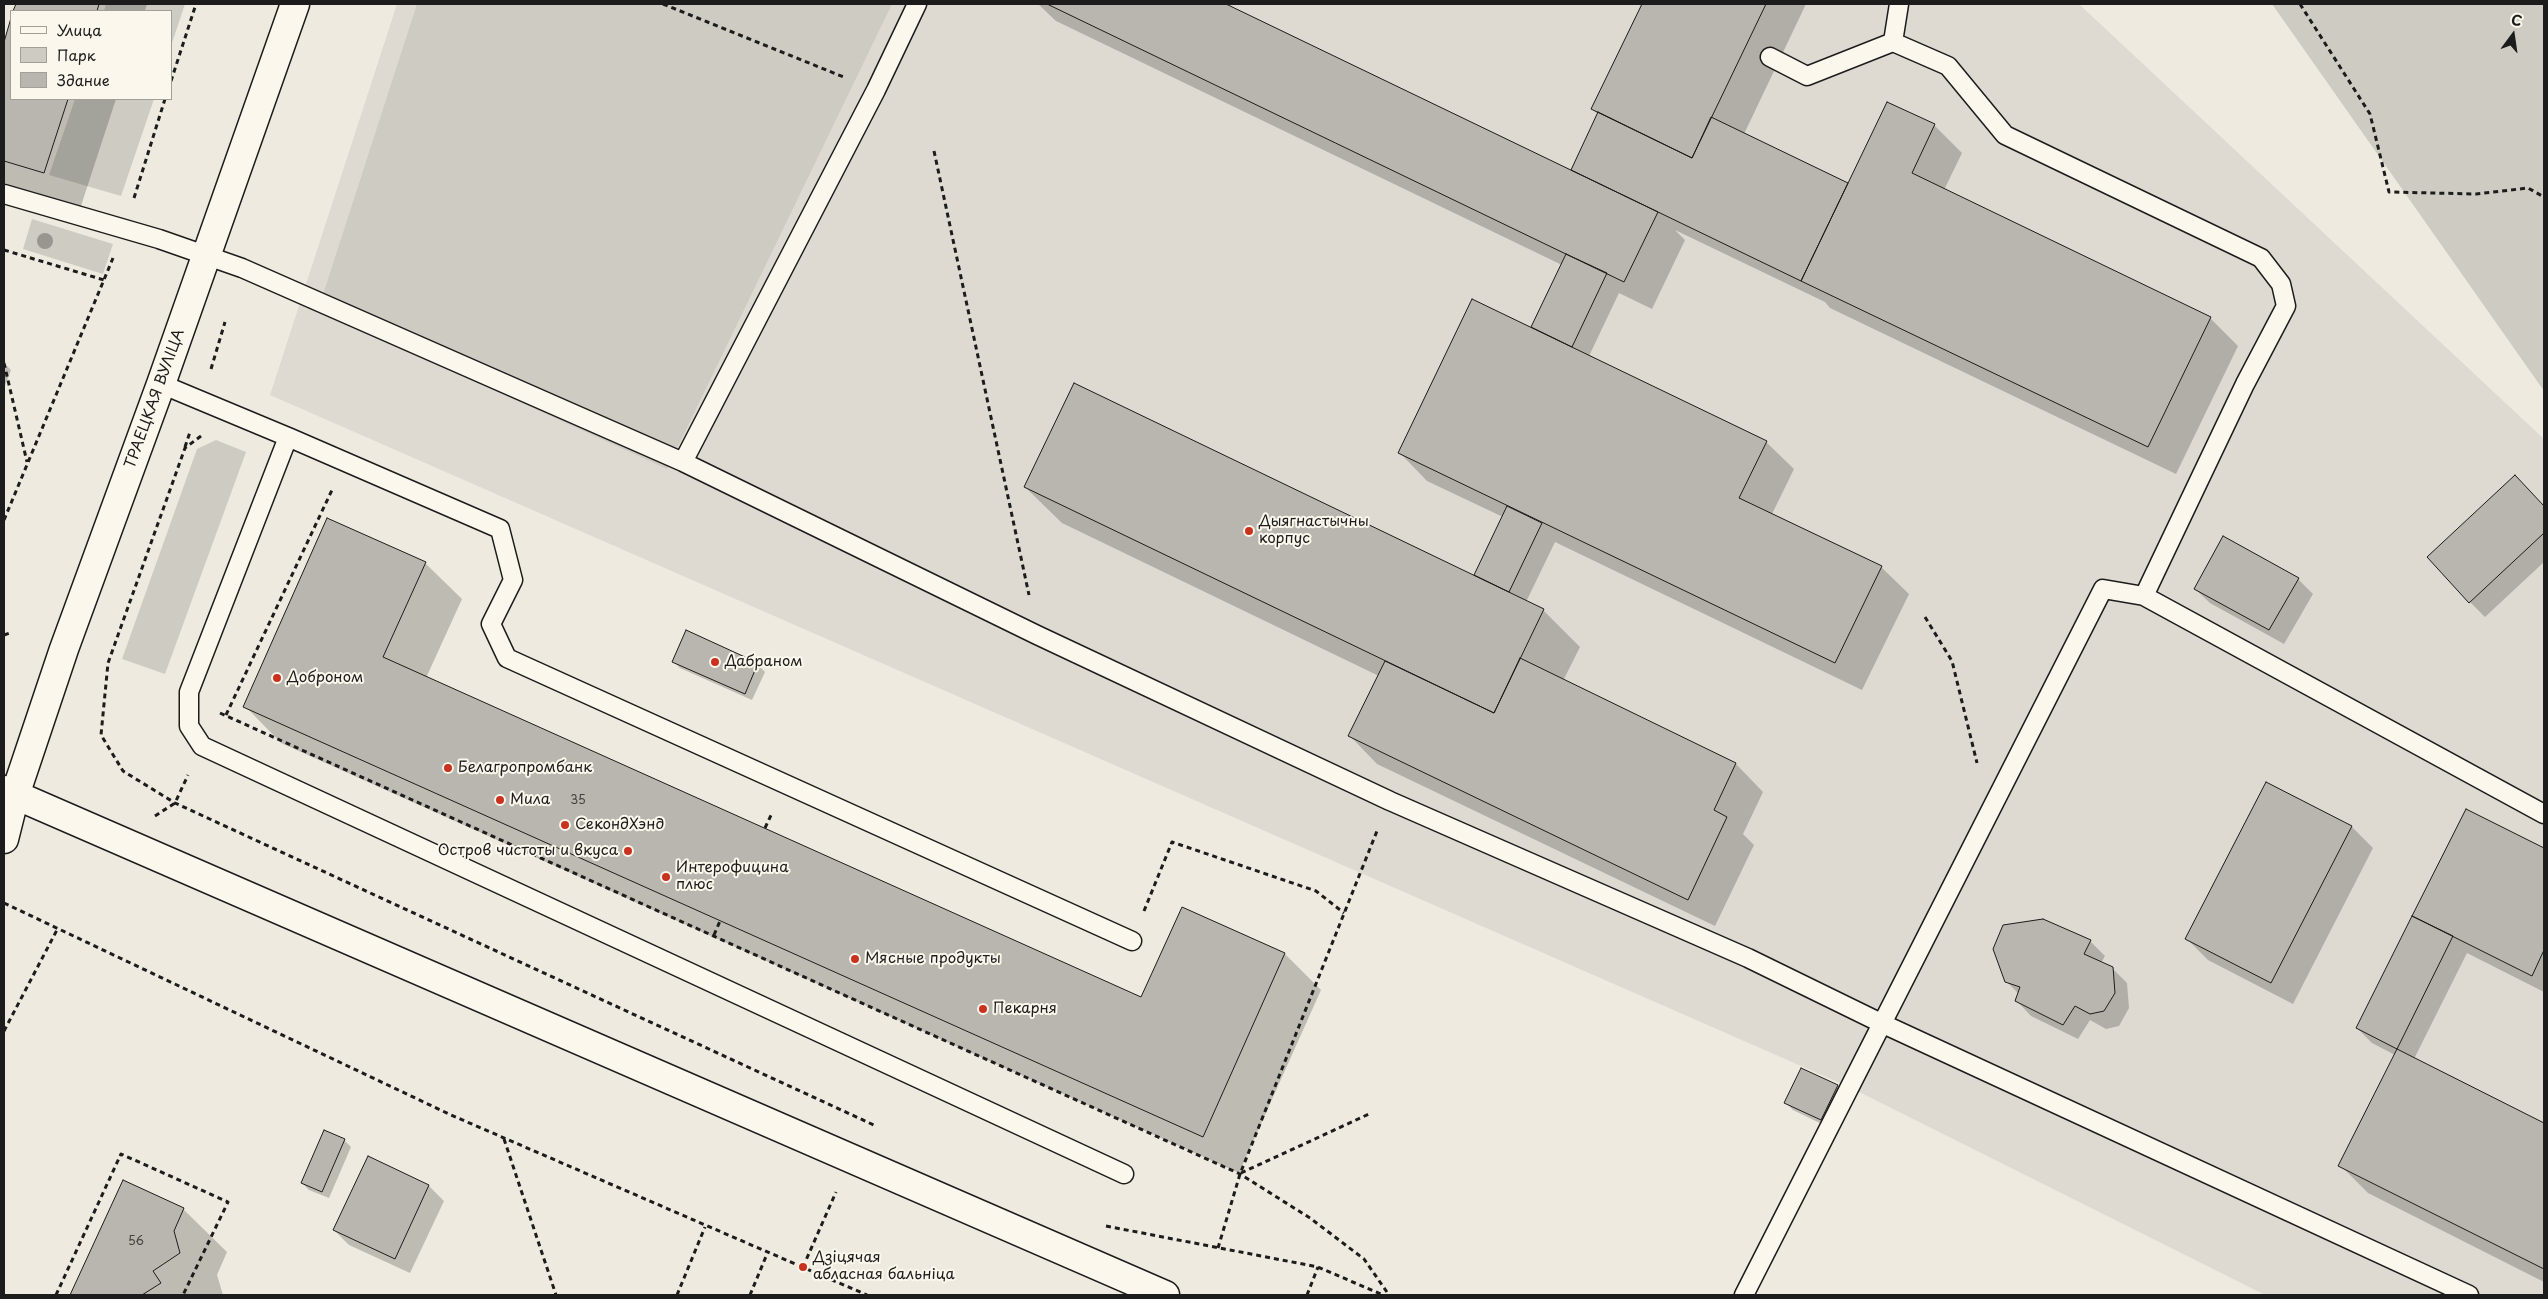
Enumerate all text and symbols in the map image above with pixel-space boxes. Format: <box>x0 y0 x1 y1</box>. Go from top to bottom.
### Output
text: С <box>2509 8 2524 31</box>
legend <box>10 10 172 100</box>
north arrow <box>2488 10 2538 60</box>
text: Улица <box>57 18 102 41</box>
text: Парк <box>57 43 96 66</box>
text: Здание <box>57 68 110 91</box>
street label: ТРАЕЦКАЯ ВУЛІЦА <box>121 327 189 471</box>
place label: Дыягнастычны корпус <box>1259 513 1369 548</box>
marker: Дыягнастычны корпус <box>1243 525 1255 537</box>
place label: Дабраном <box>725 653 803 671</box>
marker: Дабраном <box>709 656 721 668</box>
place label: Доброном <box>287 669 363 687</box>
marker: Доброном <box>271 672 283 684</box>
place label: Белагропромбанк <box>458 759 592 777</box>
marker: Белагропромбанк <box>442 762 454 774</box>
place label: Мила <box>510 791 550 809</box>
marker: Мила <box>494 794 506 806</box>
house number: 35 <box>570 794 586 808</box>
place label: СекондХэнд <box>575 816 664 834</box>
marker: СекондХэнд <box>559 819 571 831</box>
place label: Остров чистоты и вкуса <box>438 842 618 860</box>
marker: Остров чистоты и вкуса <box>622 845 634 857</box>
place label: Интерофицина плюс <box>676 859 789 894</box>
marker: Интерофицина плюс <box>660 871 672 883</box>
place label: Мясные продукты <box>865 950 1001 968</box>
marker: Мясные продукты <box>849 953 861 965</box>
place label: Пекарня <box>993 1000 1057 1018</box>
marker: Пекарня <box>977 1003 989 1015</box>
house number: 56 <box>128 1235 144 1249</box>
place label: Дзіцячая абласная бальніца <box>813 1249 955 1284</box>
marker: Дзіцячая абласная бальніца <box>797 1261 809 1273</box>

